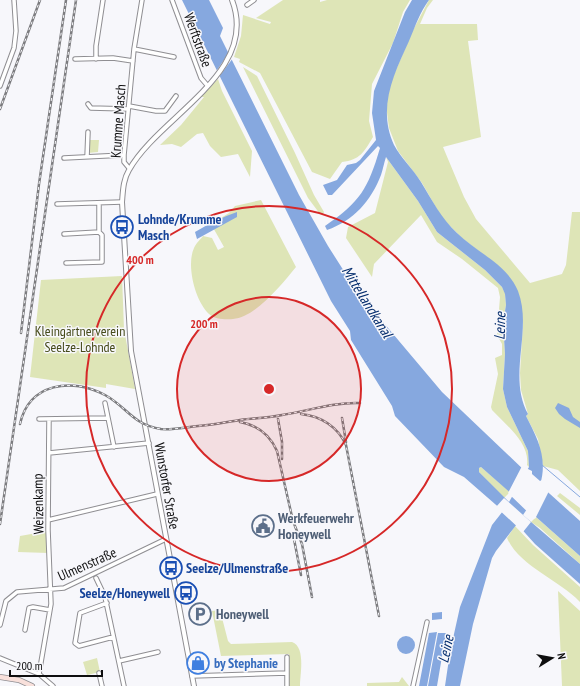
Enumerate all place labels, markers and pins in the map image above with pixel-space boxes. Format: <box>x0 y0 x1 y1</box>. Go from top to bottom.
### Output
place label: Lohnde/Krumme Masch <box>138 210 221 244</box>
bus stop icon: Lohnde/Krumme Masch <box>109 214 135 240</box>
centre of rings <box>262 382 276 396</box>
place label: Werkfeuerwehr Honeywell <box>277 509 355 543</box>
public building icon: Werkfeuerwehr Honeywell <box>250 513 276 539</box>
bus stop icon: Seelze/Ulmenstraße <box>158 555 184 581</box>
place label: Seelze/Ulmenstraße <box>186 559 288 577</box>
bus stop icon: Seelze/Honeywell <box>173 580 199 606</box>
place label: Seelze/Honeywell <box>79 584 171 602</box>
parking icon: Honeywell <box>187 601 213 627</box>
place label: Honeywell <box>216 605 270 623</box>
shop icon: by Stephanie <box>185 650 211 676</box>
place label: by Stephanie <box>214 654 278 672</box>

